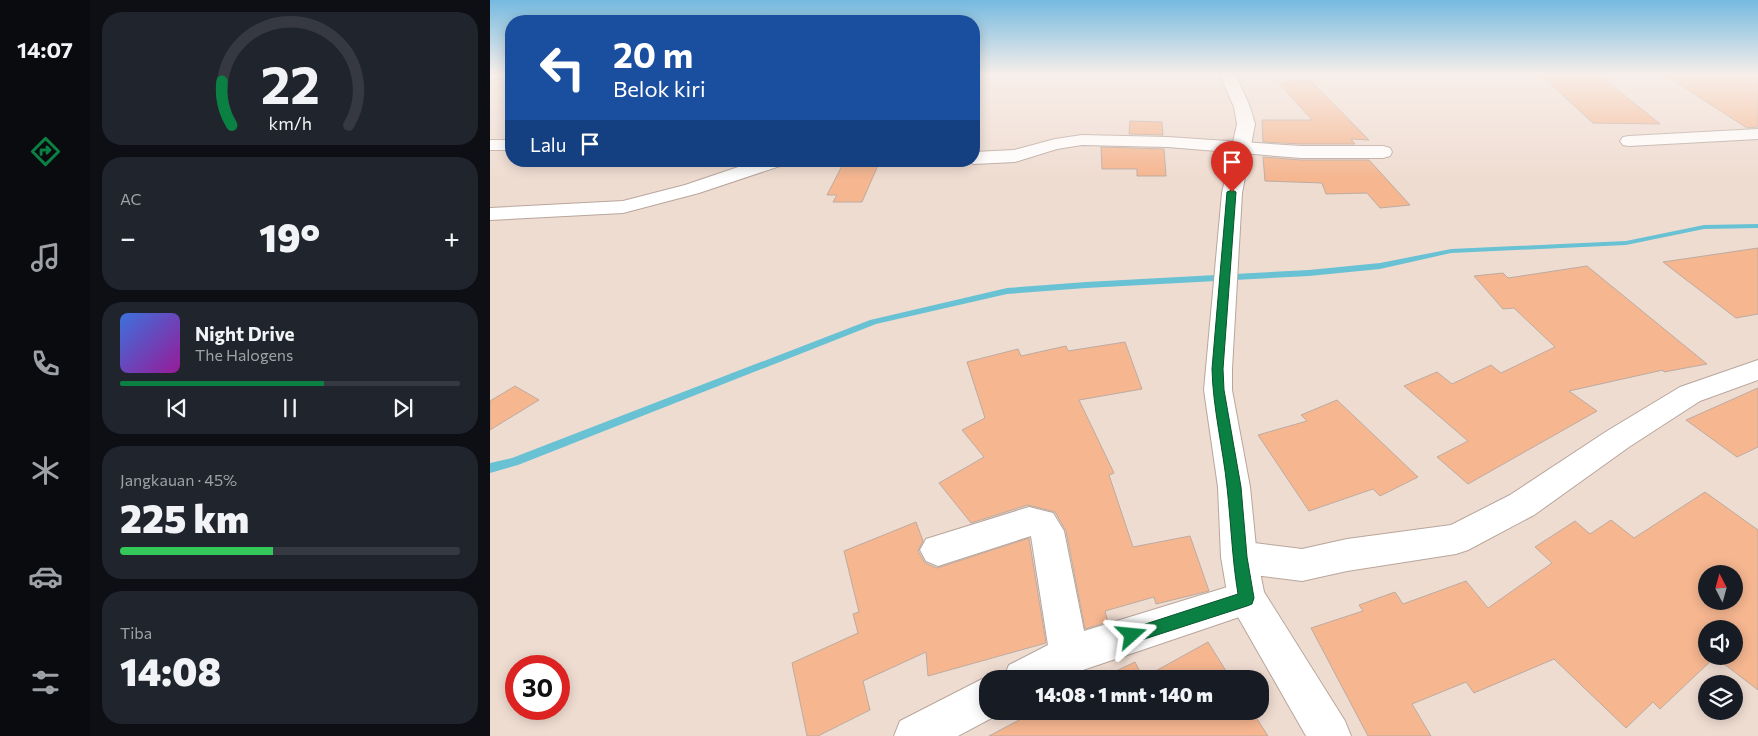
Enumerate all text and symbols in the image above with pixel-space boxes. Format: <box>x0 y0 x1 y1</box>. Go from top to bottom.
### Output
text: 20 m <box>613 32 693 75</box>
icon: left <box>530 35 595 100</box>
text: 14:07 <box>17 36 73 63</box>
text: 22 <box>260 51 320 115</box>
text: Belok kiri <box>613 75 706 102</box>
text: km/h <box>268 112 312 134</box>
icon: arrive <box>576 130 604 158</box>
text: Lalu <box>530 133 566 156</box>
icon: directions <box>28 134 63 169</box>
pin <box>1211 141 1253 192</box>
icon: arrive <box>1218 148 1246 176</box>
text: AC <box>120 189 142 208</box>
text: 19° <box>259 213 320 260</box>
text: − <box>120 220 136 254</box>
text: + <box>444 220 460 254</box>
icon: music <box>28 240 63 275</box>
text: Night Drive <box>195 322 295 345</box>
text: The Halogens <box>195 345 293 364</box>
icon: phone <box>28 346 63 381</box>
icon: previous <box>163 394 191 422</box>
icon: pause <box>276 394 304 422</box>
icon: next <box>389 394 417 422</box>
icon: climate <box>28 453 63 488</box>
text: Jangkauan · 45% <box>120 470 237 489</box>
text: 225 km <box>120 494 249 541</box>
icon: car <box>28 559 63 594</box>
north arrow <box>1698 565 1742 610</box>
map controls <box>1698 565 1743 720</box>
position arrow <box>1105 608 1157 660</box>
button: sound <box>1698 620 1743 665</box>
text: Tiba <box>120 623 152 642</box>
text: 14:08 <box>120 647 221 694</box>
speed limit sign: 30 <box>505 655 570 720</box>
icon: filters <box>28 665 63 700</box>
button: layers <box>1698 675 1743 720</box>
text: 14:08 · 1 mnt · 140 m <box>1035 683 1213 706</box>

